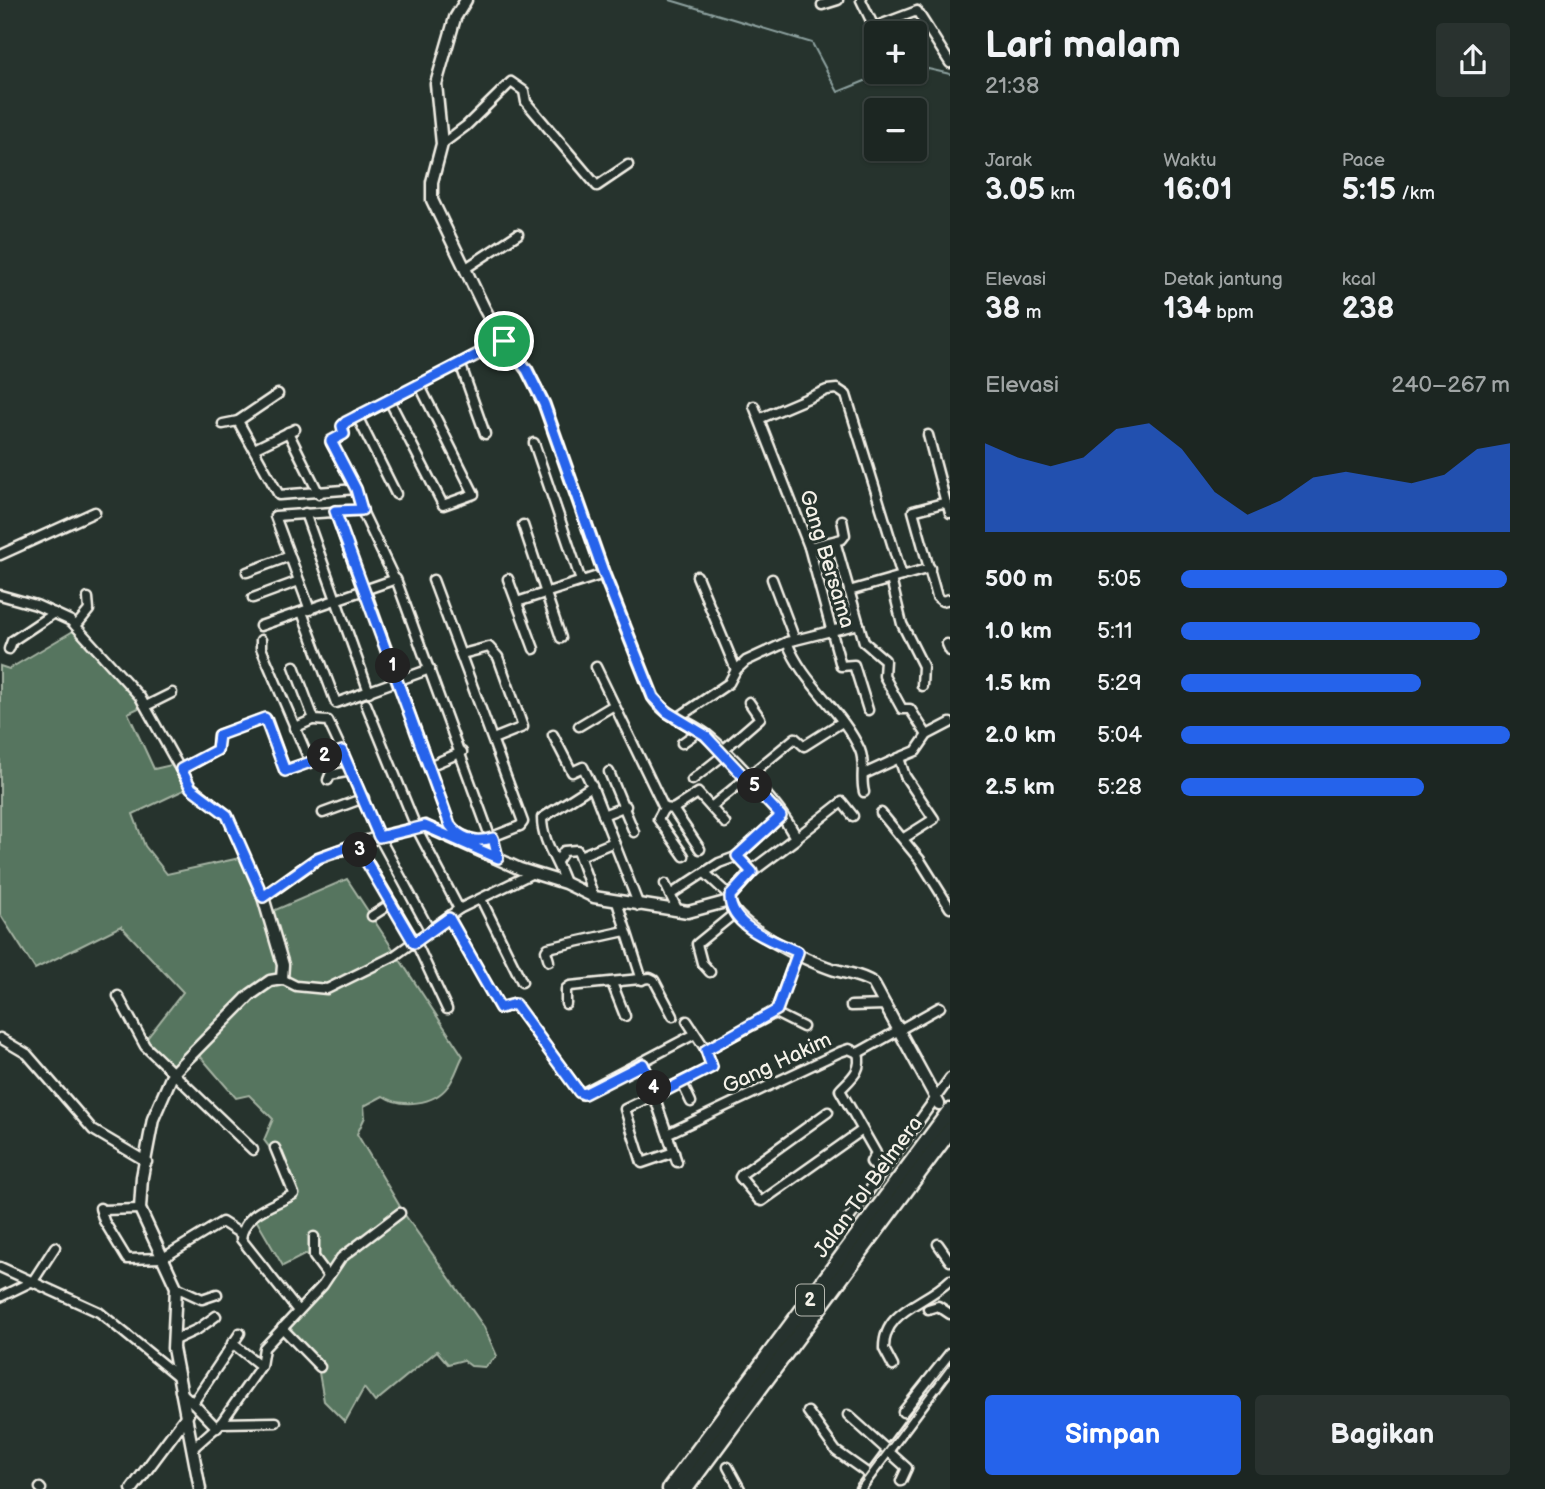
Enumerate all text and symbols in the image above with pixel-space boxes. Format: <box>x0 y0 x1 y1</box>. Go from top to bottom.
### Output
map controls <box>864 21 927 161</box>
button: + <box>864 21 927 84</box>
text: Lari malam <box>985 23 1181 68</box>
button: share <box>1436 23 1510 97</box>
text: 21:38 <box>985 72 1039 100</box>
button: − <box>864 98 927 161</box>
text: Jarak <box>985 149 1032 172</box>
text: Waktu <box>1163 149 1217 172</box>
text: Pace <box>1342 149 1385 172</box>
text: 3.05 <box>985 172 1045 208</box>
text: 16:01 <box>1163 172 1233 208</box>
text: 5:15 <box>1342 172 1396 208</box>
text: km <box>1045 182 1075 205</box>
text: /km <box>1396 182 1435 205</box>
text: Elevasi <box>985 268 1046 291</box>
text: Detak jantung <box>1163 268 1283 291</box>
text: kcal <box>1342 268 1376 291</box>
text: 38 <box>985 291 1021 327</box>
text: 134 <box>1163 291 1211 327</box>
text: 238 <box>1342 291 1394 327</box>
text: m <box>1021 301 1041 324</box>
text: bpm <box>1211 301 1254 324</box>
pin <box>474 311 534 371</box>
icon: arrive <box>485 322 523 360</box>
text: Elevasi <box>985 371 1059 399</box>
text: 240–267 m <box>1391 371 1510 399</box>
street label: Gang Bersama <box>794 487 860 631</box>
text: 500 m <box>985 565 1053 593</box>
text: 5:05 <box>1097 565 1142 593</box>
text: 1.0 km <box>985 617 1052 645</box>
text: 5:11 <box>1097 617 1133 645</box>
pin: 1 <box>376 648 410 684</box>
text: 1 <box>389 654 397 677</box>
text: 1.5 km <box>985 669 1051 697</box>
text: 5:29 <box>1097 669 1142 697</box>
text: 2.0 km <box>985 721 1056 749</box>
text: 5:04 <box>1097 721 1142 749</box>
pin: 2 <box>308 738 342 774</box>
text: 2 <box>319 744 330 767</box>
pin: 5 <box>738 768 772 804</box>
text: 2.5 km <box>985 773 1055 801</box>
text: 5:28 <box>1097 773 1142 801</box>
text: 5 <box>749 774 760 797</box>
pin: 3 <box>342 832 378 868</box>
text: 3 <box>354 838 365 861</box>
street label: Gang Hakim <box>719 1027 835 1099</box>
pin: 4 <box>636 1070 672 1106</box>
text: 4 <box>648 1076 659 1099</box>
street label: Jalan Tol Belmera <box>808 1111 928 1263</box>
road number: 2 <box>796 1284 824 1316</box>
button: Simpan <box>985 1395 1241 1475</box>
button: Bagikan <box>1255 1395 1510 1475</box>

